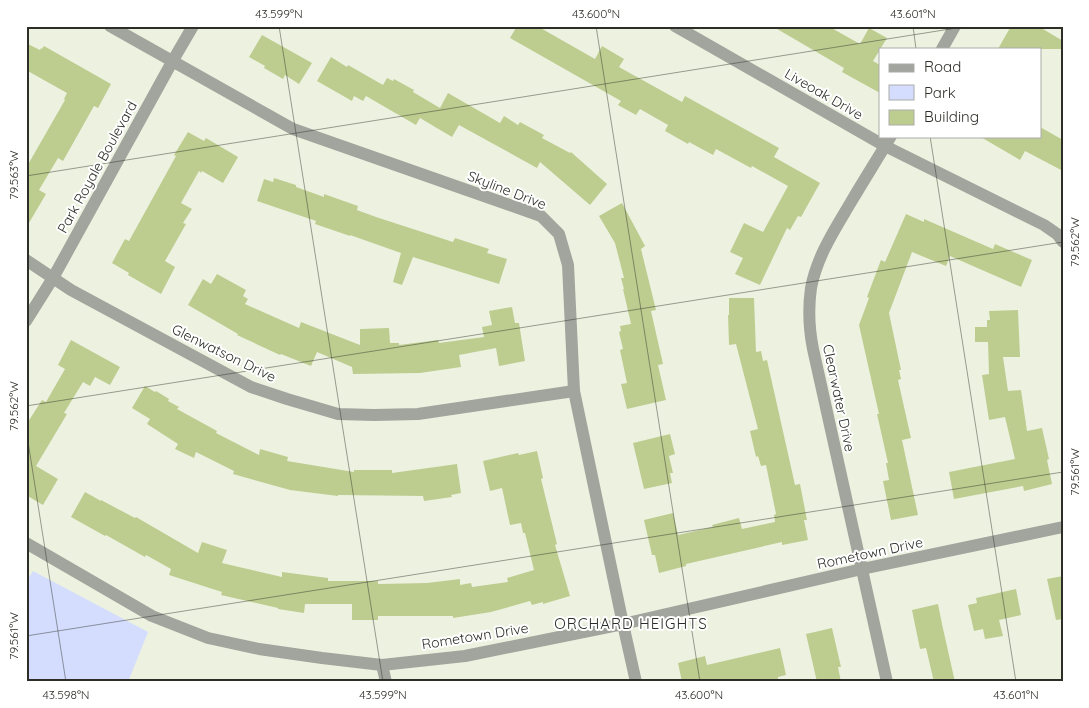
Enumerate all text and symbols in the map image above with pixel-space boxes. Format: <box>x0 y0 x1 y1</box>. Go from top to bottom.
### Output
text: 43.599°N <box>255 6 303 21</box>
text: 43.600°N <box>572 6 620 21</box>
text: 43.601°N <box>890 6 936 21</box>
legend <box>879 48 1042 138</box>
text: Road <box>924 57 961 76</box>
street label: Liveoak Drive <box>782 64 867 124</box>
text: Park <box>924 83 956 102</box>
street label: Park Royale Boulevard <box>53 98 141 236</box>
text: Building <box>924 107 979 126</box>
text: 79.563°W <box>6 150 21 200</box>
street label: Skyline Drive <box>465 167 549 213</box>
text: 79.562°W <box>1067 217 1082 267</box>
street label: Glenwatson Drive <box>169 320 279 386</box>
street label: Clearwater Drive <box>819 343 859 453</box>
text: 79.562°W <box>6 381 21 431</box>
text: 79.561°W <box>1067 448 1082 496</box>
street label: Rometown Drive <box>815 533 925 573</box>
text: 79.561°W <box>6 612 21 660</box>
district label: ORCHARD HEIGHTS <box>554 614 708 633</box>
street label: Rometown Drive <box>420 619 530 653</box>
text: 43.598°N <box>42 687 90 702</box>
text: 43.599°N <box>359 687 407 702</box>
text: 43.600°N <box>675 687 723 702</box>
text: 43.601°N <box>993 687 1039 702</box>

